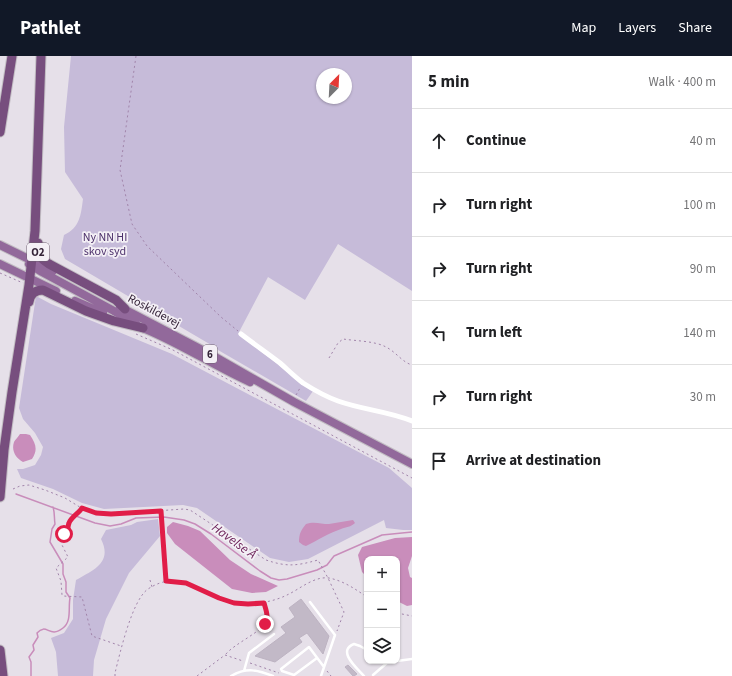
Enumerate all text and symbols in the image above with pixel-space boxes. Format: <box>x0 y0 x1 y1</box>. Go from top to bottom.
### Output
text: Pathlet <box>20 15 81 42</box>
text: Map <box>571 18 596 38</box>
text: Layers <box>618 18 656 38</box>
text: Share <box>678 18 712 38</box>
north arrow <box>316 68 352 104</box>
text: 5 min <box>428 70 469 94</box>
text: Walk · 400 m <box>648 73 716 91</box>
icon: ahead <box>428 130 450 152</box>
text: Continue <box>466 130 526 151</box>
text: 40 m <box>690 132 716 150</box>
icon: right <box>428 194 450 216</box>
text: Turn right <box>466 194 532 215</box>
text: 100 m <box>683 196 716 214</box>
park label: Ny NN HI skov syd <box>83 229 127 260</box>
road number: O2 <box>27 243 49 261</box>
icon: right <box>428 258 450 280</box>
text: Turn right <box>466 258 532 279</box>
text: 90 m <box>690 260 716 278</box>
street label: Roskildevej <box>125 290 183 332</box>
icon: left <box>428 322 450 344</box>
text: Turn left <box>466 322 522 343</box>
text: 140 m <box>683 324 716 342</box>
road number: 6 <box>203 345 217 363</box>
icon: right <box>428 386 450 408</box>
text: Turn right <box>466 386 532 407</box>
text: 30 m <box>690 388 716 406</box>
icon: arrive <box>428 450 450 472</box>
text: Arrive at destination <box>466 450 601 471</box>
water label: Havelse Å <box>208 519 260 563</box>
route start <box>55 525 73 543</box>
map controls <box>364 556 400 664</box>
button: + <box>364 556 400 592</box>
button: − <box>364 592 400 628</box>
route end <box>256 615 274 633</box>
button: layers <box>364 628 400 664</box>

